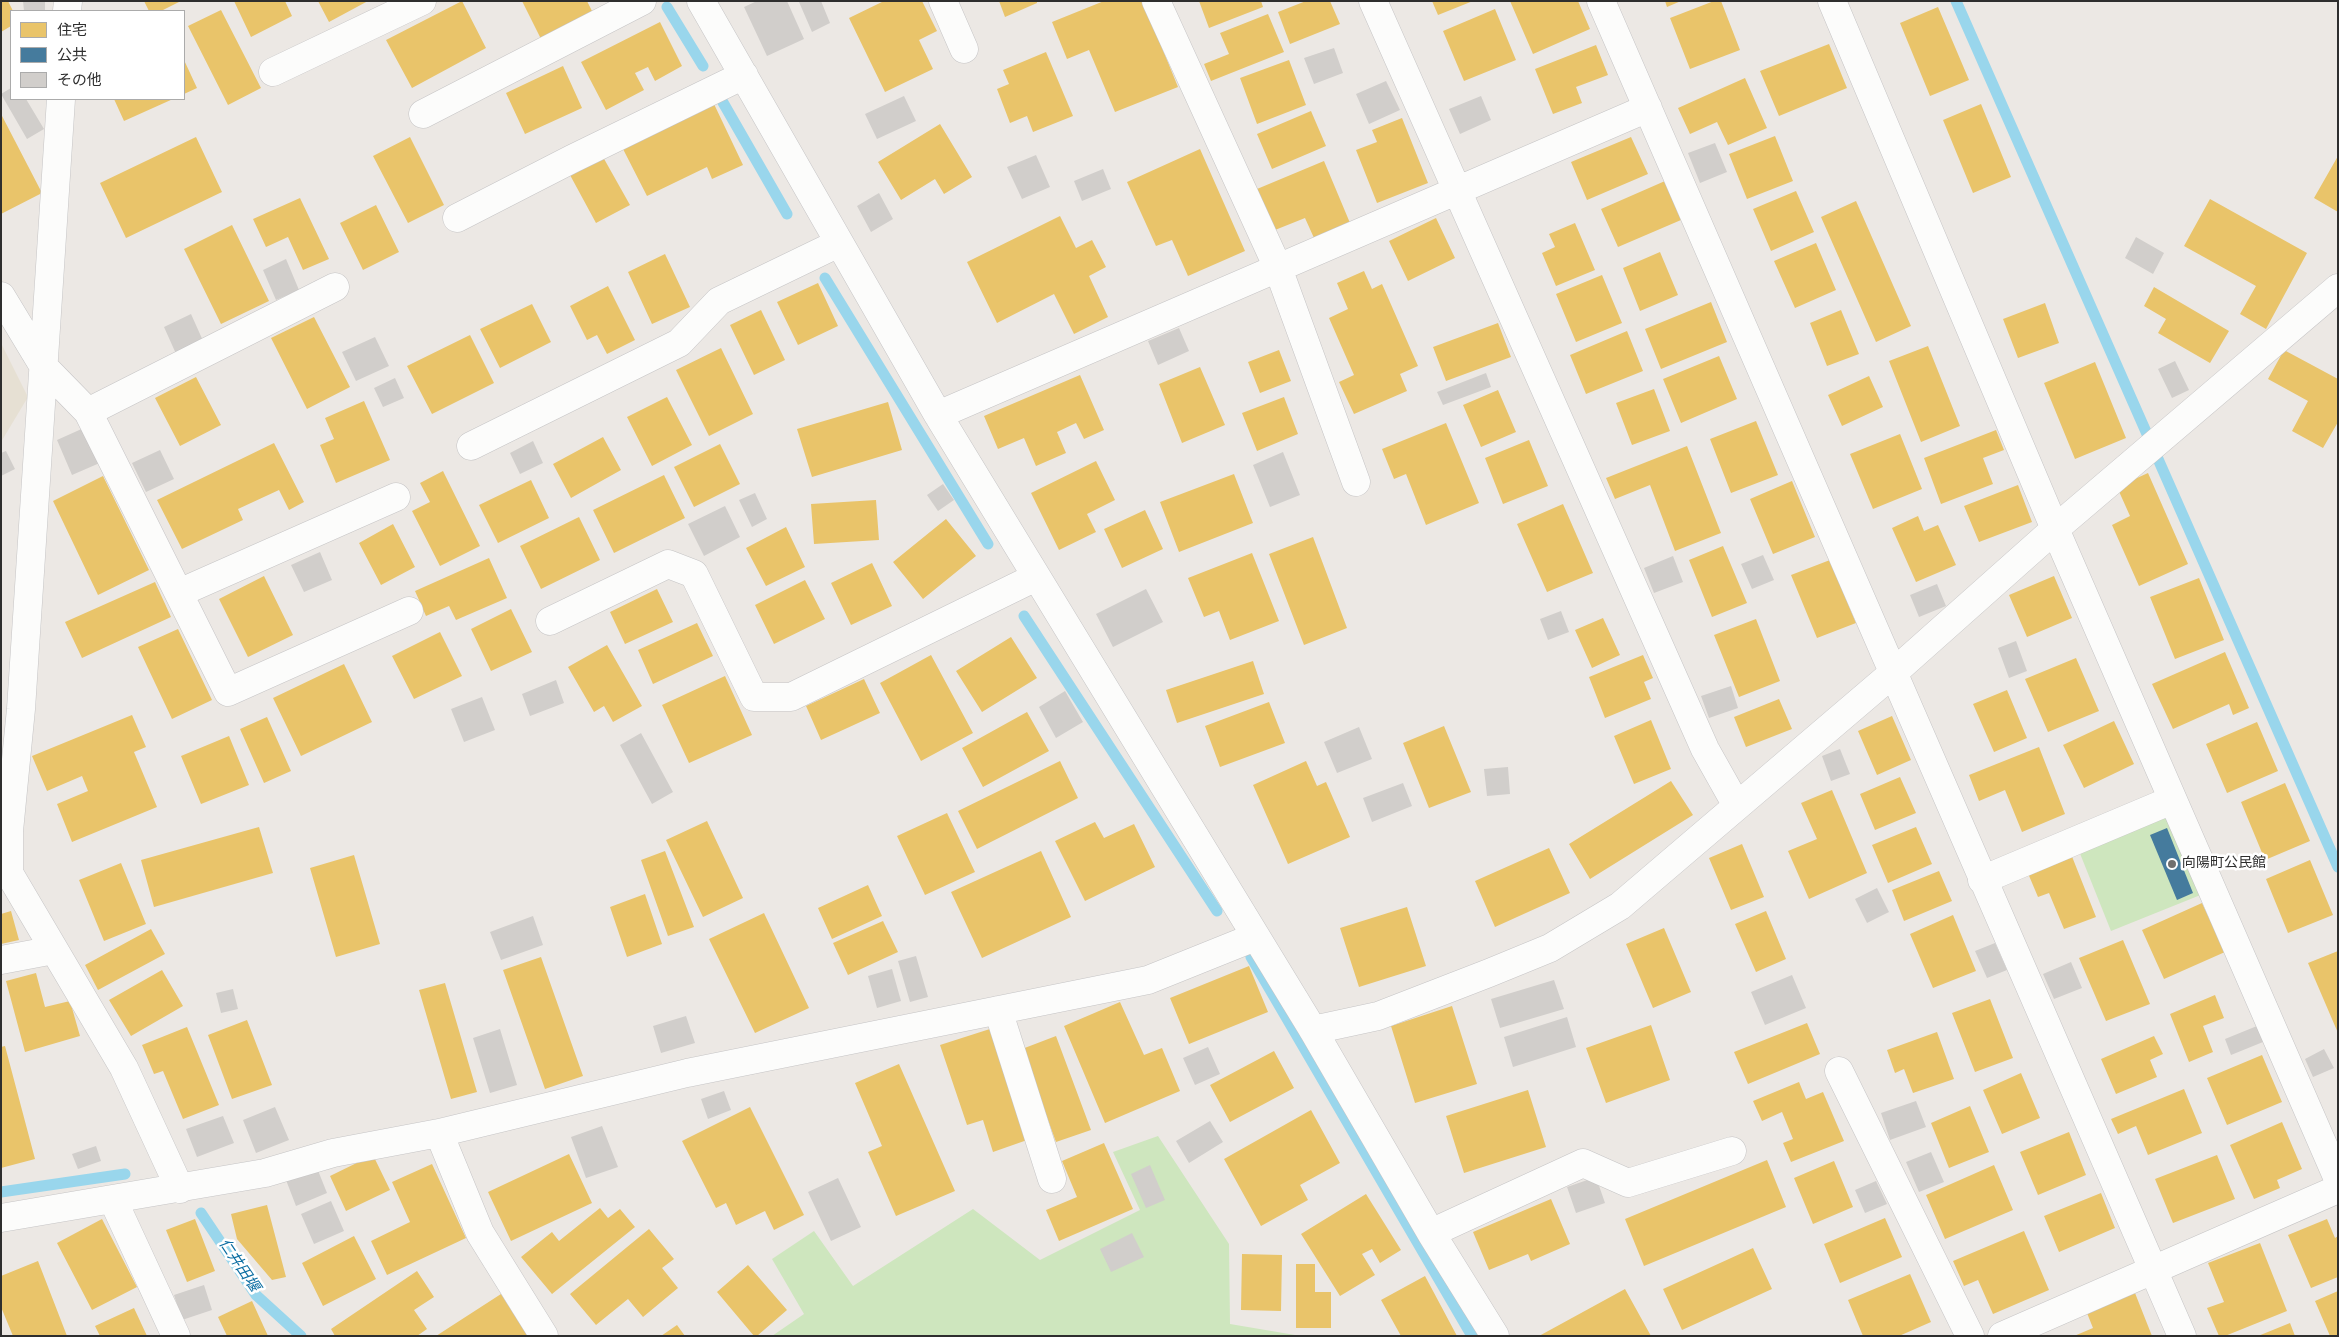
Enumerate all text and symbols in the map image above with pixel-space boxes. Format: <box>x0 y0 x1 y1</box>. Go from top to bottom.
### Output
legend <box>10 10 185 100</box>
text: 住宅 <box>57 22 87 41</box>
text: 公共 <box>57 47 87 66</box>
text: その他 <box>57 72 102 91</box>
place label: 向陽町公民館 <box>2182 856 2266 872</box>
marker: 向陽町公民館 <box>2166 858 2178 870</box>
water label: 仁井田堰 <box>214 1236 262 1296</box>

